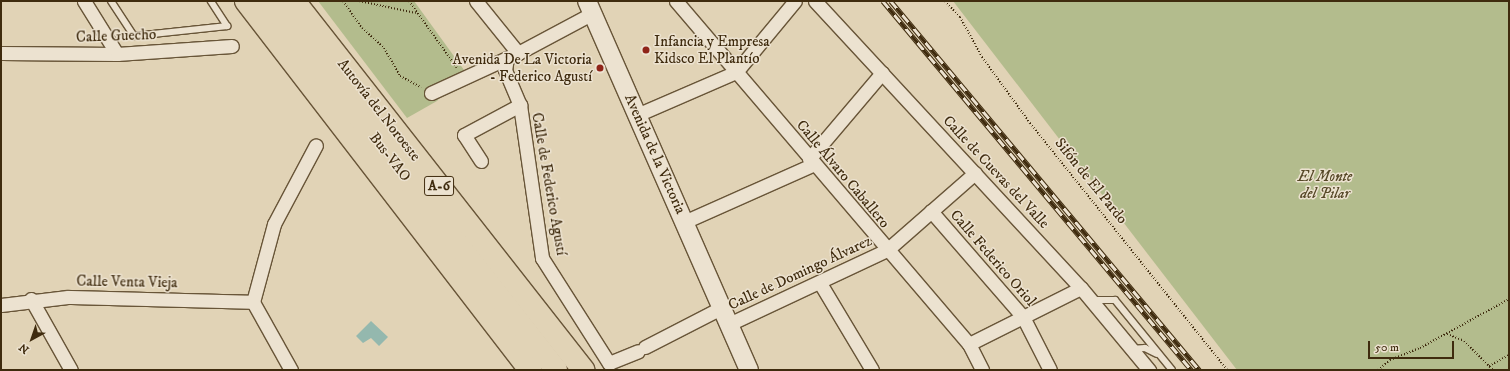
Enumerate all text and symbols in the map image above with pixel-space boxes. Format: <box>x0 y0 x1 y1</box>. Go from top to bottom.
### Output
street label: Calle Guecho <box>76 26 156 46</box>
place label: Infancia y Empresa Kidsco El Plantío <box>654 32 770 67</box>
marker: Infancia y Empresa Kidsco El Plantío <box>641 45 651 55</box>
place label: Avenida De La Victoria - Federico Agustí <box>453 50 592 85</box>
street label: Autovía del Noroeste <box>334 55 424 165</box>
marker: Avenida De La Victoria - Federico Agustí <box>595 63 605 73</box>
street label: Avenida de la Victoria <box>620 91 690 217</box>
street label: Calle de Federico Agustí <box>528 111 570 257</box>
street label: Calle de Cuevas del Valle <box>939 112 1053 232</box>
street label: Calle Álvaro Caballero <box>793 116 893 232</box>
street label: Bus-VAO <box>365 129 415 185</box>
street label: Sifón de El Pardo <box>1051 134 1131 228</box>
park label: El Monte del Pilar <box>1298 167 1352 202</box>
road number: A-6 <box>424 174 454 198</box>
street label: Calle Federico Oriol <box>946 206 1040 310</box>
street label: Calle de Domingo Álvarez <box>725 232 875 314</box>
street label: Calle Venta Vieja <box>76 272 178 292</box>
north arrow <box>12 319 52 359</box>
scale bar <box>1370 333 1456 359</box>
text: N <box>16 340 32 356</box>
text: 50 m <box>1375 340 1399 355</box>

